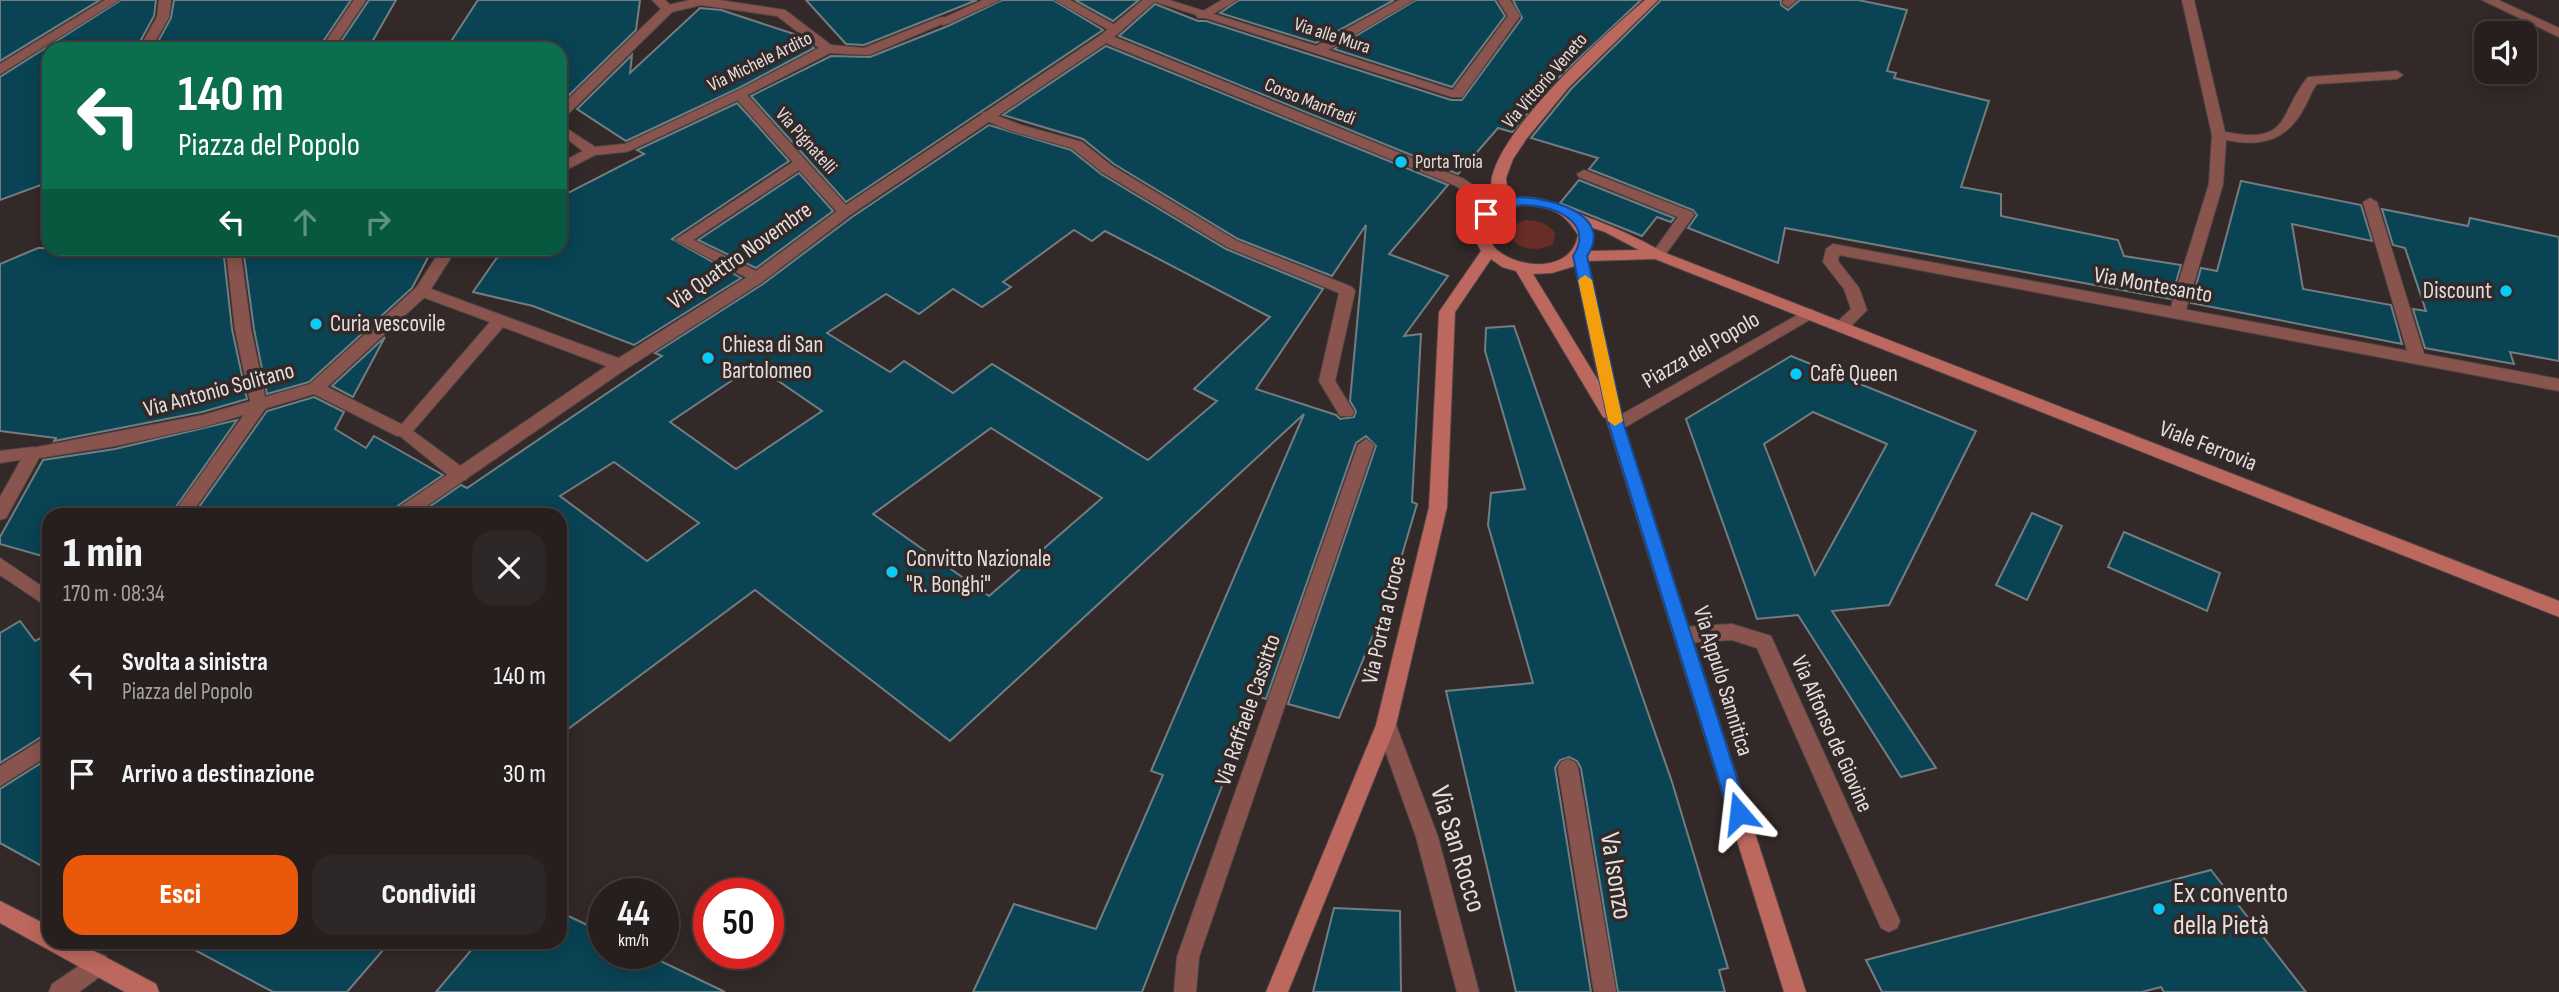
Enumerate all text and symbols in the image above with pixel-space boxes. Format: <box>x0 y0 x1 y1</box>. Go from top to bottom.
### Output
street label: Via alle Mura <box>1291 13 1373 59</box>
map controls <box>2474 21 2537 84</box>
button: sound <box>2474 21 2537 84</box>
street label: Via Michele Ardito <box>704 27 816 97</box>
street label: Via Vittorio Veneto <box>1497 29 1593 133</box>
text: 140 m <box>178 66 284 125</box>
icon: left <box>63 70 154 161</box>
street label: Corso Manfredi <box>1261 73 1359 131</box>
street label: Via Pignatelli <box>770 103 842 179</box>
text: Piazza del Popolo <box>178 126 360 165</box>
place label: Porta Troia <box>1415 151 1483 174</box>
marker: Porta Troia <box>1393 154 1409 170</box>
pin <box>1456 184 1516 244</box>
icon: arrive <box>1467 195 1505 233</box>
street label: Via Quattro Novembre <box>663 196 817 316</box>
icon: left <box>213 203 251 241</box>
icon: ahead <box>286 203 324 241</box>
icon: right <box>359 203 397 241</box>
street label: Via Montesanto <box>2092 261 2214 309</box>
place label: Discount <box>2423 277 2492 305</box>
marker: Discount <box>2498 283 2514 299</box>
street label: Piazza del Popolo <box>1637 305 1765 395</box>
place label: Curia vescovile <box>330 310 445 338</box>
marker: Curia vescovile <box>308 316 324 332</box>
place label: Chiesa di San Bartolomeo <box>722 331 823 385</box>
marker: Chiesa di San Bartolomeo <box>700 350 716 366</box>
street label: Via Antonio Solitano <box>141 356 297 424</box>
place label: Cafè Queen <box>1810 360 1898 388</box>
marker: Cafè Queen <box>1788 366 1804 382</box>
street label: Viale Ferrovia <box>2155 415 2261 477</box>
text: 1 min <box>63 528 143 579</box>
button: close <box>472 531 546 605</box>
place label: Convitto Nazionale "R. Bonghi" <box>906 545 1051 599</box>
street label: Via Porta a Croce <box>1356 553 1412 687</box>
marker: Convitto Nazionale "R. Bonghi" <box>884 564 900 580</box>
text: 170 m · 08:34 <box>63 580 165 608</box>
street label: Via Appulo Sannitica <box>1687 603 1759 759</box>
street label: Via Raffaele Cassitto <box>1209 631 1287 789</box>
text: Svolta a sinistra <box>122 647 268 678</box>
street label: Via Alfonso de Giovine <box>1785 651 1879 817</box>
icon: left <box>63 657 101 695</box>
text: 140 m <box>494 661 546 692</box>
text: Piazza del Popolo <box>122 678 253 706</box>
icon: arrive <box>63 755 101 793</box>
text: Arrivo a destinazione <box>122 759 315 790</box>
text: 30 m <box>503 759 546 790</box>
position arrow <box>1702 776 1776 850</box>
street label: Via San Rocco <box>1423 782 1493 916</box>
street label: Va Isonzo <box>1593 830 1639 922</box>
button: Esci <box>63 855 298 935</box>
button: Condividi <box>312 855 546 935</box>
place label: Ex convento della Pietà <box>2173 877 2288 942</box>
speed limit sign: 50 <box>693 878 784 969</box>
text: 44 <box>617 893 650 936</box>
marker: Ex convento della Pietà <box>2151 901 2167 917</box>
text: km/h <box>618 930 649 951</box>

